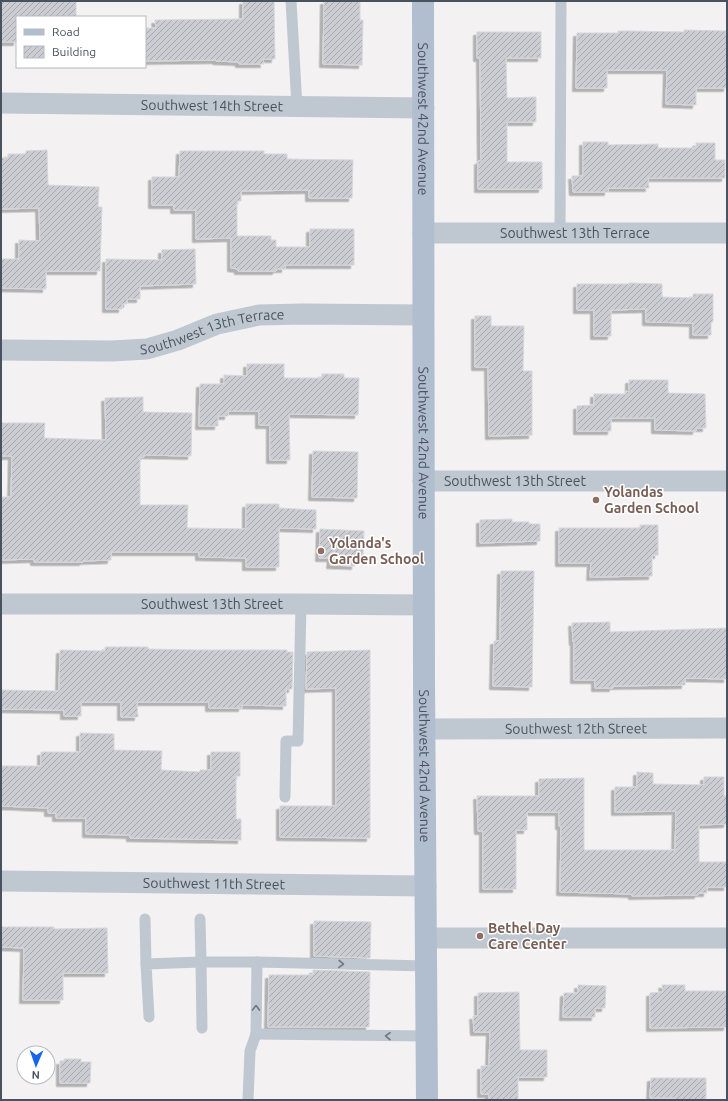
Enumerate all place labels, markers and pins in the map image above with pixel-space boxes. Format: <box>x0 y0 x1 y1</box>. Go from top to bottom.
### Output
place label: Yolandas Garden School <box>604 484 699 516</box>
marker: Yolandas Garden School <box>591 495 601 505</box>
place label: Yolanda's Garden School <box>329 535 424 567</box>
marker: Yolanda's Garden School <box>316 546 326 556</box>
place label: Bethel Day Care Center <box>488 920 567 952</box>
marker: Bethel Day Care Center <box>475 931 485 941</box>

